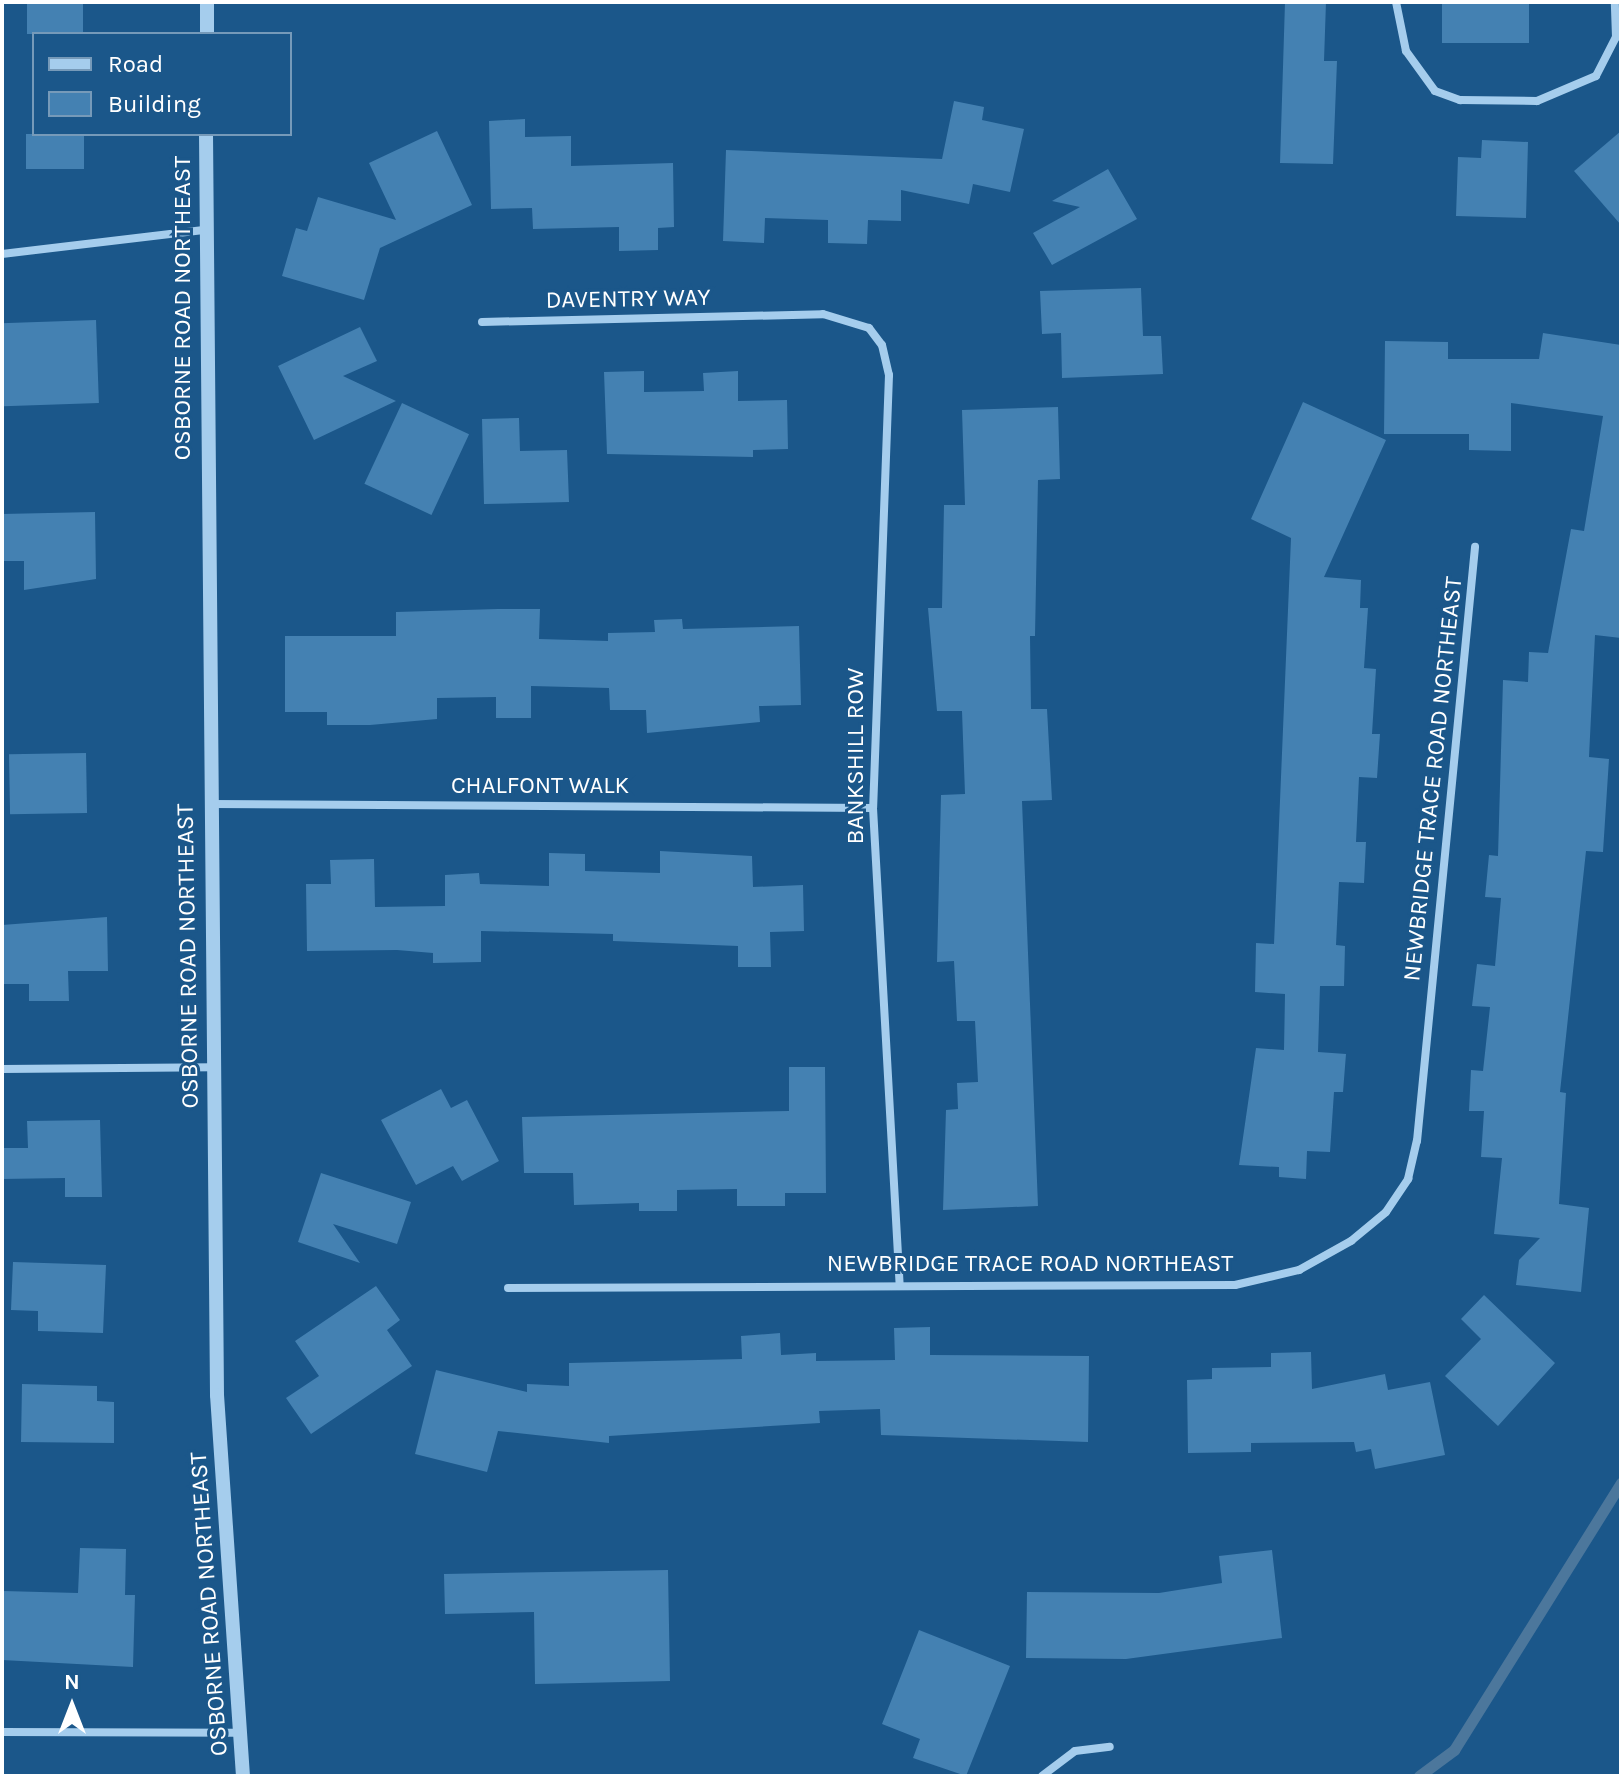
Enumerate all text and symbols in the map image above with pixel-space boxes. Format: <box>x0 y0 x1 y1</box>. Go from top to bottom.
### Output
legend <box>32 32 292 136</box>
text: Road <box>108 50 163 78</box>
text: Building <box>108 90 201 118</box>
street label: OSBORNE ROAD NORTHEAST <box>169 156 197 460</box>
street label: DAVENTRY WAY <box>545 283 711 315</box>
street label: NEWBRIDGE TRACE ROAD NORTHEAST <box>1397 575 1469 983</box>
street label: BANKSHILL ROW <box>842 668 870 844</box>
street label: CHALFONT WALK <box>451 772 629 800</box>
street label: OSBORNE ROAD NORTHEAST <box>171 803 205 1109</box>
street label: NEWBRIDGE TRACE ROAD NORTHEAST <box>827 1250 1233 1278</box>
street label: OSBORNE ROAD NORTHEAST <box>184 1451 234 1757</box>
north arrow <box>32 1666 112 1746</box>
text: N <box>64 1669 80 1695</box>

